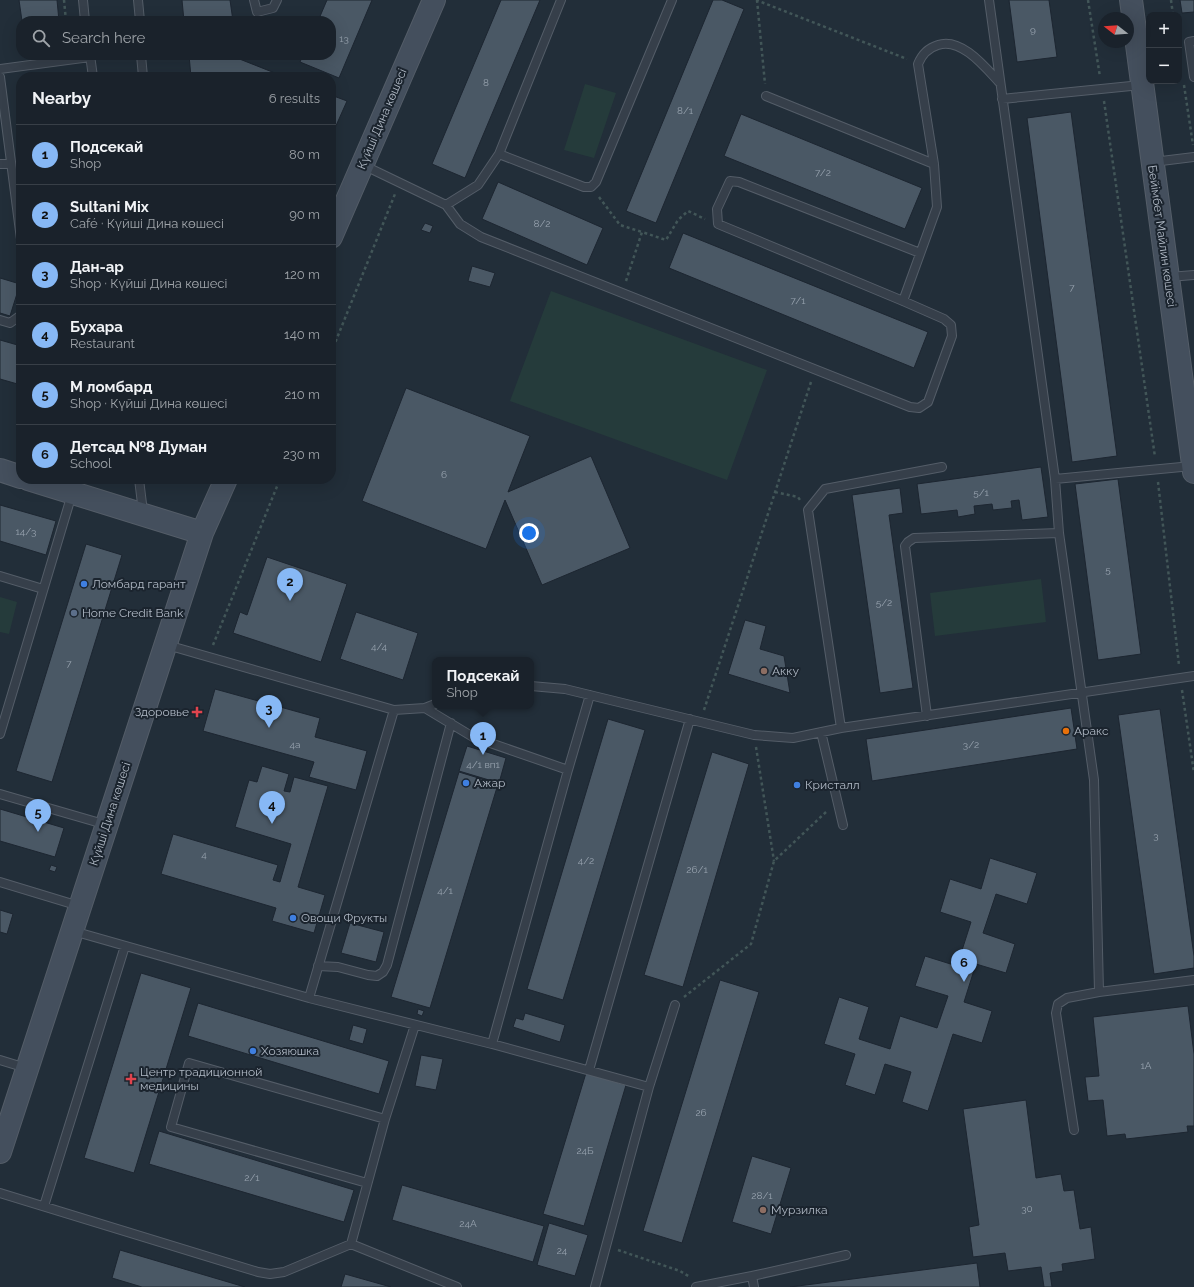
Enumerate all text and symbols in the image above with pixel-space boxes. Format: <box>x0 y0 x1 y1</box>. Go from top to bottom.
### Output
north arrow <box>1098 12 1134 48</box>
map controls <box>1146 12 1182 84</box>
button: + <box>1146 12 1182 48</box>
search box <box>16 16 336 60</box>
house number: 9 <box>1030 24 1036 35</box>
icon: search <box>30 27 52 49</box>
text: Search here <box>62 29 145 47</box>
house number: 13 <box>339 33 349 44</box>
button: − <box>1146 48 1182 84</box>
street label: Күйші Дина көшесі <box>354 67 410 171</box>
house number: 8 <box>483 77 489 88</box>
text: Nearby <box>32 88 91 108</box>
text: 6 results <box>269 91 320 106</box>
house number: 8/1 <box>677 105 694 116</box>
text: Подсекай <box>70 138 143 156</box>
text: 1 <box>42 147 48 162</box>
text: 80 m <box>289 147 320 162</box>
text: Shop <box>70 156 101 171</box>
street label: Бейімбет Майлин көшесі <box>1145 164 1179 308</box>
house number: 7/2 <box>815 167 831 178</box>
text: Sultani Mix <box>70 198 149 216</box>
text: 2 <box>41 207 49 222</box>
text: 90 m <box>289 207 320 222</box>
text: Café · Күйші Дина көшесі <box>70 216 224 231</box>
house number: 8/2 <box>534 218 550 229</box>
text: Дан-ар <box>70 258 124 276</box>
text: 3 <box>41 267 49 282</box>
text: 120 m <box>284 267 320 282</box>
text: Shop · Күйші Дина көшесі <box>70 276 227 291</box>
house number: 7 <box>1069 282 1075 293</box>
house number: 7/1 <box>791 295 806 306</box>
text: Бухара <box>70 318 123 336</box>
text: 4 <box>41 327 49 342</box>
text: 140 m <box>284 327 320 342</box>
text: Restaurant <box>70 336 135 351</box>
text: М ломбард <box>70 378 152 396</box>
text: 5 <box>41 387 49 402</box>
text: 210 m <box>284 387 320 402</box>
text: Shop · Күйші Дина көшесі <box>70 396 227 411</box>
text: Детсад №8 Думан <box>70 438 207 456</box>
text: 6 <box>41 447 49 462</box>
text: 230 m <box>283 447 320 462</box>
text: School <box>70 456 112 471</box>
house number: 6 <box>441 469 447 480</box>
house number: 5/1 <box>973 487 989 498</box>
your location <box>519 523 539 543</box>
house number: 14/3 <box>16 526 36 537</box>
house number: 5 <box>1105 564 1111 575</box>
pin: 2 <box>277 568 303 601</box>
place label: Ломбард гарант <box>92 577 186 591</box>
marker: Ломбард гарант <box>79 579 89 589</box>
house number: 5/2 <box>876 597 892 608</box>
place label: Home Credit Bank <box>82 606 184 620</box>
marker: Home Credit Bank <box>69 608 79 618</box>
house number: 4/4 <box>371 641 388 652</box>
popup <box>432 657 534 709</box>
house number: 7 <box>66 658 72 669</box>
place label: Акку <box>772 664 800 678</box>
marker: Акку <box>759 666 769 676</box>
text: Подсекай <box>446 667 520 685</box>
text: Shop <box>446 685 478 700</box>
pin: 3 <box>256 695 282 728</box>
place label: Здоровье <box>135 705 189 719</box>
marker: Здоровье <box>192 707 202 717</box>
pin: 1 <box>470 722 496 755</box>
place label: Аракс <box>1074 724 1109 738</box>
marker: Аракс <box>1061 726 1071 736</box>
house number: 4а <box>290 739 300 750</box>
house number: 3/2 <box>963 739 979 750</box>
house number: 4/1 вп1 <box>466 759 500 770</box>
street label: Күйші Дина көшесі <box>87 760 133 868</box>
place label: Ажар <box>474 776 506 790</box>
marker: Ажар <box>461 778 471 788</box>
place label: Кристалл <box>805 778 860 792</box>
marker: Кристалл <box>792 780 802 790</box>
pin: 4 <box>259 791 285 824</box>
pin: 5 <box>25 799 51 832</box>
house number: 3 <box>1153 830 1159 841</box>
house number: 4 <box>201 849 207 860</box>
house number: 4/2 <box>578 855 594 866</box>
house number: 26/1 <box>686 864 708 875</box>
house number: 4/1 <box>437 885 454 896</box>
place label: Овощи Фрукты <box>301 911 387 925</box>
marker: Овощи Фрукты <box>288 913 298 923</box>
pin: 6 <box>951 949 977 982</box>
place label: Хозяюшка <box>261 1044 319 1058</box>
marker: Хозяюшка <box>248 1046 258 1056</box>
house number: 1А <box>1140 1060 1152 1071</box>
place label: Центр традиционной медицины <box>140 1065 262 1093</box>
marker: Центр традиционной медицины <box>125 1073 137 1085</box>
house number: 26 <box>695 1107 707 1118</box>
house number: 24Б <box>576 1145 594 1156</box>
house number: 2/1 <box>244 1172 260 1183</box>
house number: 28/1 <box>751 1190 773 1201</box>
place label: Мурзилка <box>771 1203 828 1217</box>
house number: 30 <box>1021 1203 1033 1214</box>
marker: Мурзилка <box>758 1205 768 1215</box>
house number: 24А <box>459 1218 477 1229</box>
house number: 24 <box>557 1245 568 1256</box>

